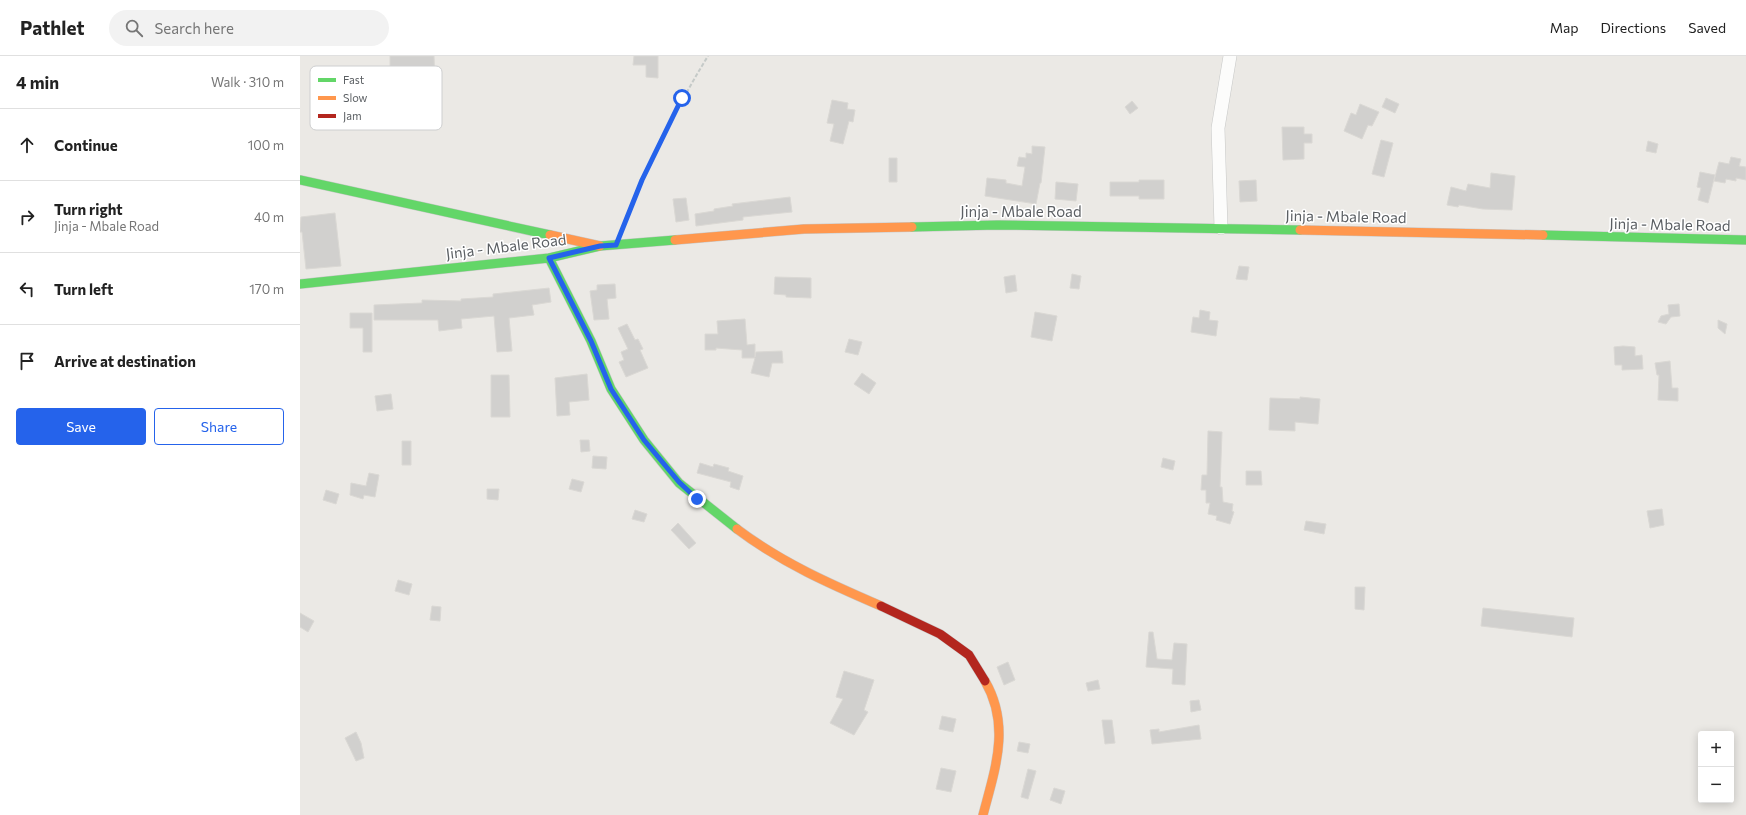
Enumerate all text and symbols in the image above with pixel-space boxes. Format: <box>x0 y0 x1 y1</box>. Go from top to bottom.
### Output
search box <box>109 10 389 46</box>
text: Pathlet <box>20 16 85 39</box>
icon: search <box>123 17 145 39</box>
text: Search here <box>155 19 234 37</box>
text: Map <box>1550 19 1579 36</box>
text: Directions <box>1601 19 1666 36</box>
text: Saved <box>1688 19 1726 36</box>
legend <box>310 66 442 130</box>
text: 4 min <box>16 72 59 93</box>
text: Fast <box>343 73 365 86</box>
text: Walk · 310 m <box>211 74 284 90</box>
route start <box>673 89 691 107</box>
text: Slow <box>343 91 368 104</box>
text: Jam <box>343 109 362 123</box>
icon: ahead <box>16 134 38 156</box>
text: Continue <box>54 136 118 154</box>
text: 100 m <box>248 137 284 153</box>
text: Turn right <box>54 200 123 218</box>
street label: Jinja - Mbale Road <box>960 202 1082 220</box>
icon: right <box>16 206 38 228</box>
street label: Jinja - Mbale Road <box>1285 206 1407 226</box>
text: 40 m <box>254 209 284 225</box>
street label: Jinja - Mbale Road <box>1609 214 1731 234</box>
text: Jinja - Mbale Road <box>54 218 159 234</box>
street label: Jinja - Mbale Road <box>445 230 567 262</box>
icon: left <box>16 278 38 300</box>
text: Turn left <box>54 280 113 298</box>
text: 170 m <box>249 281 284 297</box>
icon: arrive <box>16 350 38 372</box>
text: Arrive at destination <box>54 352 196 370</box>
button: Save <box>16 408 146 445</box>
button: Share <box>154 408 284 445</box>
route end <box>688 490 706 508</box>
map controls <box>1698 731 1734 803</box>
button: + <box>1698 731 1734 767</box>
button: − <box>1698 767 1734 803</box>

